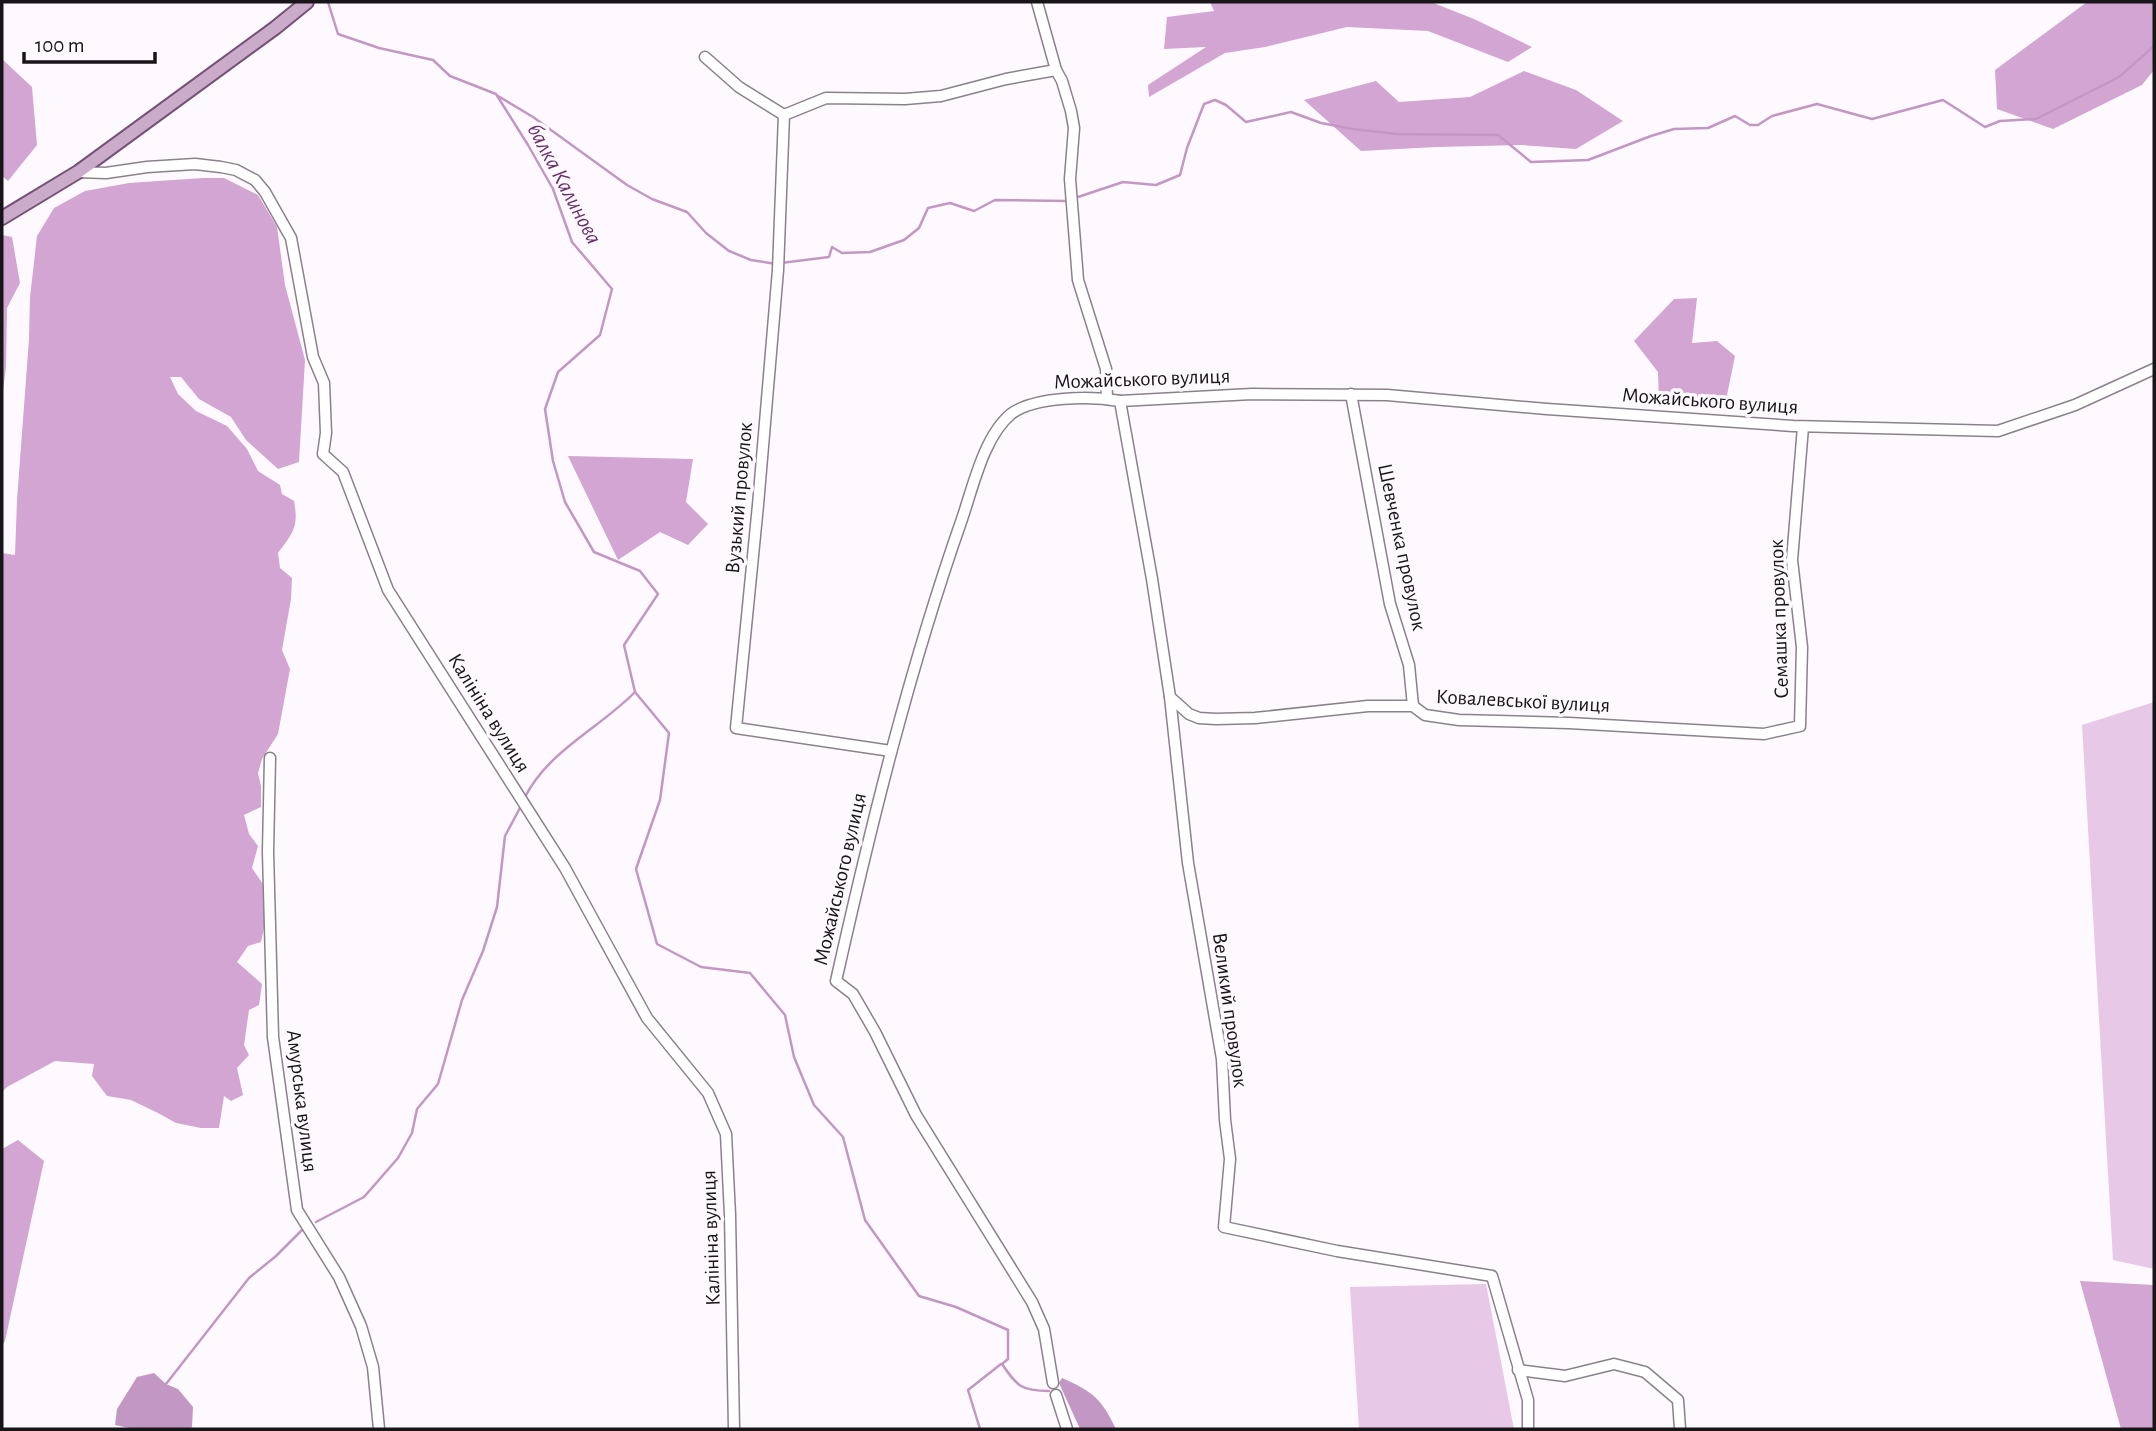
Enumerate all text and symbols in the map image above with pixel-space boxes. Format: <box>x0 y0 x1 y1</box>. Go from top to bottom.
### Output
scale bar <box>24 21 156 65</box>
text: 100 m <box>35 35 85 56</box>
water label: балка Калинова <box>523 120 605 248</box>
street label: Можайського вулиця <box>1053 365 1231 393</box>
street label: Можайського вулиця <box>1621 384 1799 418</box>
street label: Вузький провулок <box>722 421 756 575</box>
street label: Шевченка провулок <box>1374 461 1430 633</box>
street label: Семашка провулок <box>1766 539 1792 699</box>
street label: Калініна вулиця <box>444 650 534 776</box>
street label: Ковалевської вулиця <box>1435 686 1611 716</box>
street label: Можайського вулиця <box>810 791 870 967</box>
street label: Великий провулок <box>1209 931 1251 1089</box>
street label: Амурська вулиця <box>283 1029 321 1173</box>
street label: Калініна вулиця <box>698 1170 724 1306</box>

